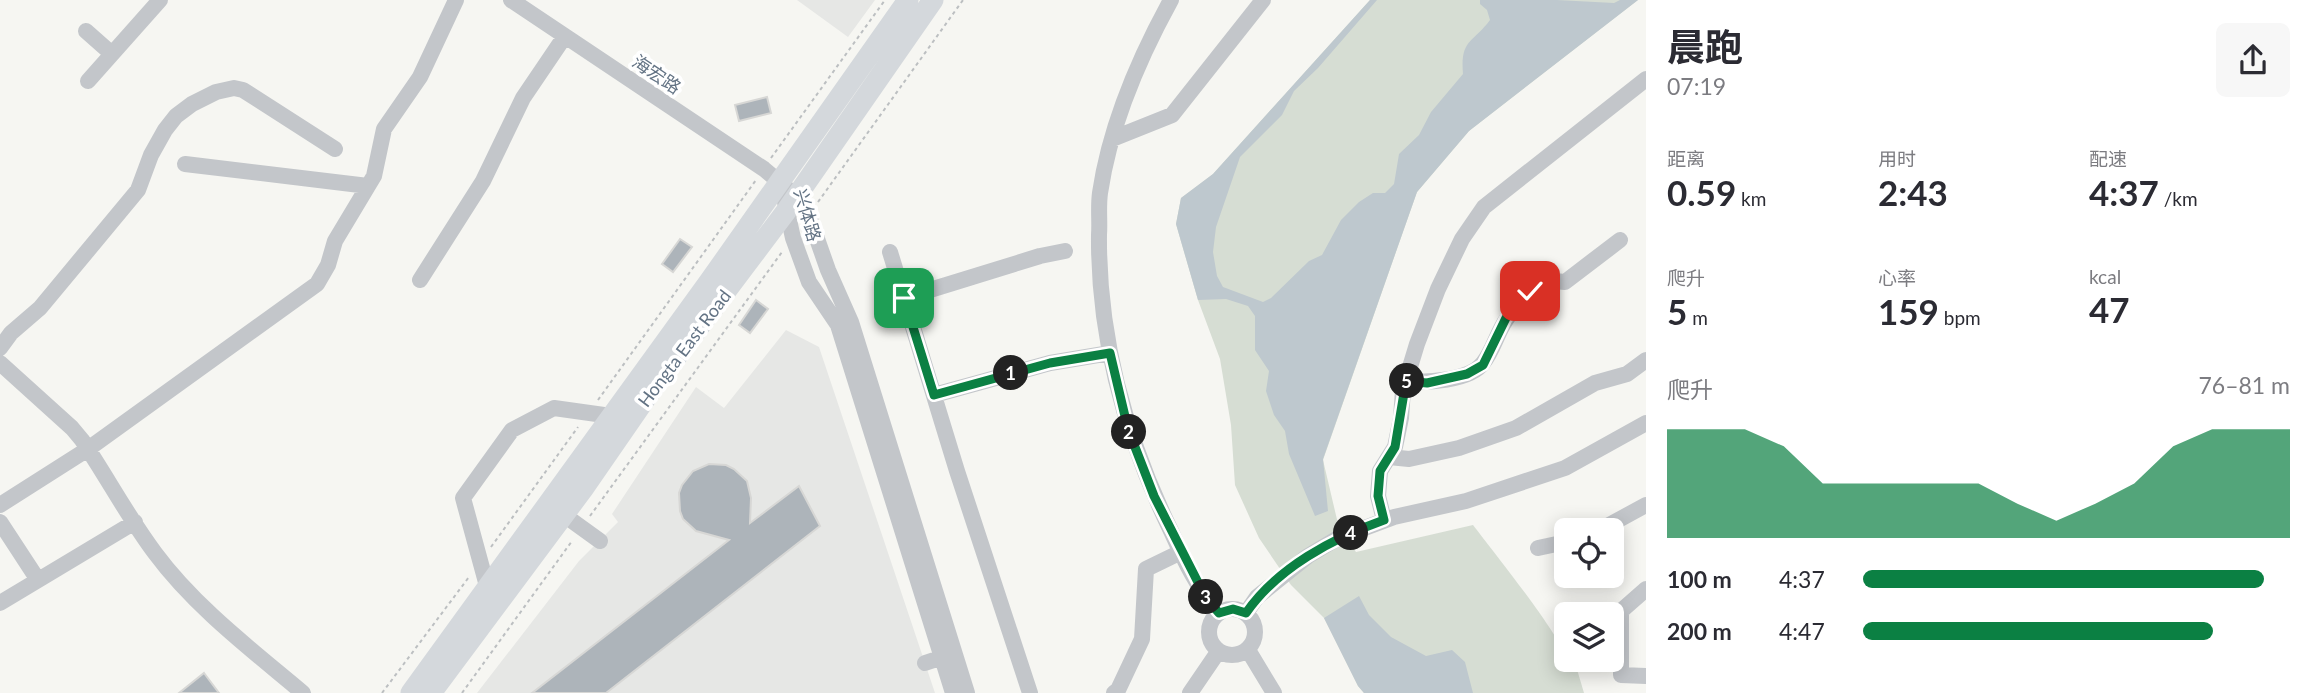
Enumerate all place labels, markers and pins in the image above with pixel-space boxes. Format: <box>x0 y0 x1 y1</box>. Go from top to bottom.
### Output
pin <box>1500 261 1560 321</box>
pin <box>874 268 934 328</box>
pin: 1 <box>993 356 1028 390</box>
pin: 5 <box>1390 364 1424 398</box>
pin: 2 <box>1112 414 1146 450</box>
pin: 4 <box>1334 516 1368 550</box>
pin: 3 <box>1188 580 1224 614</box>

